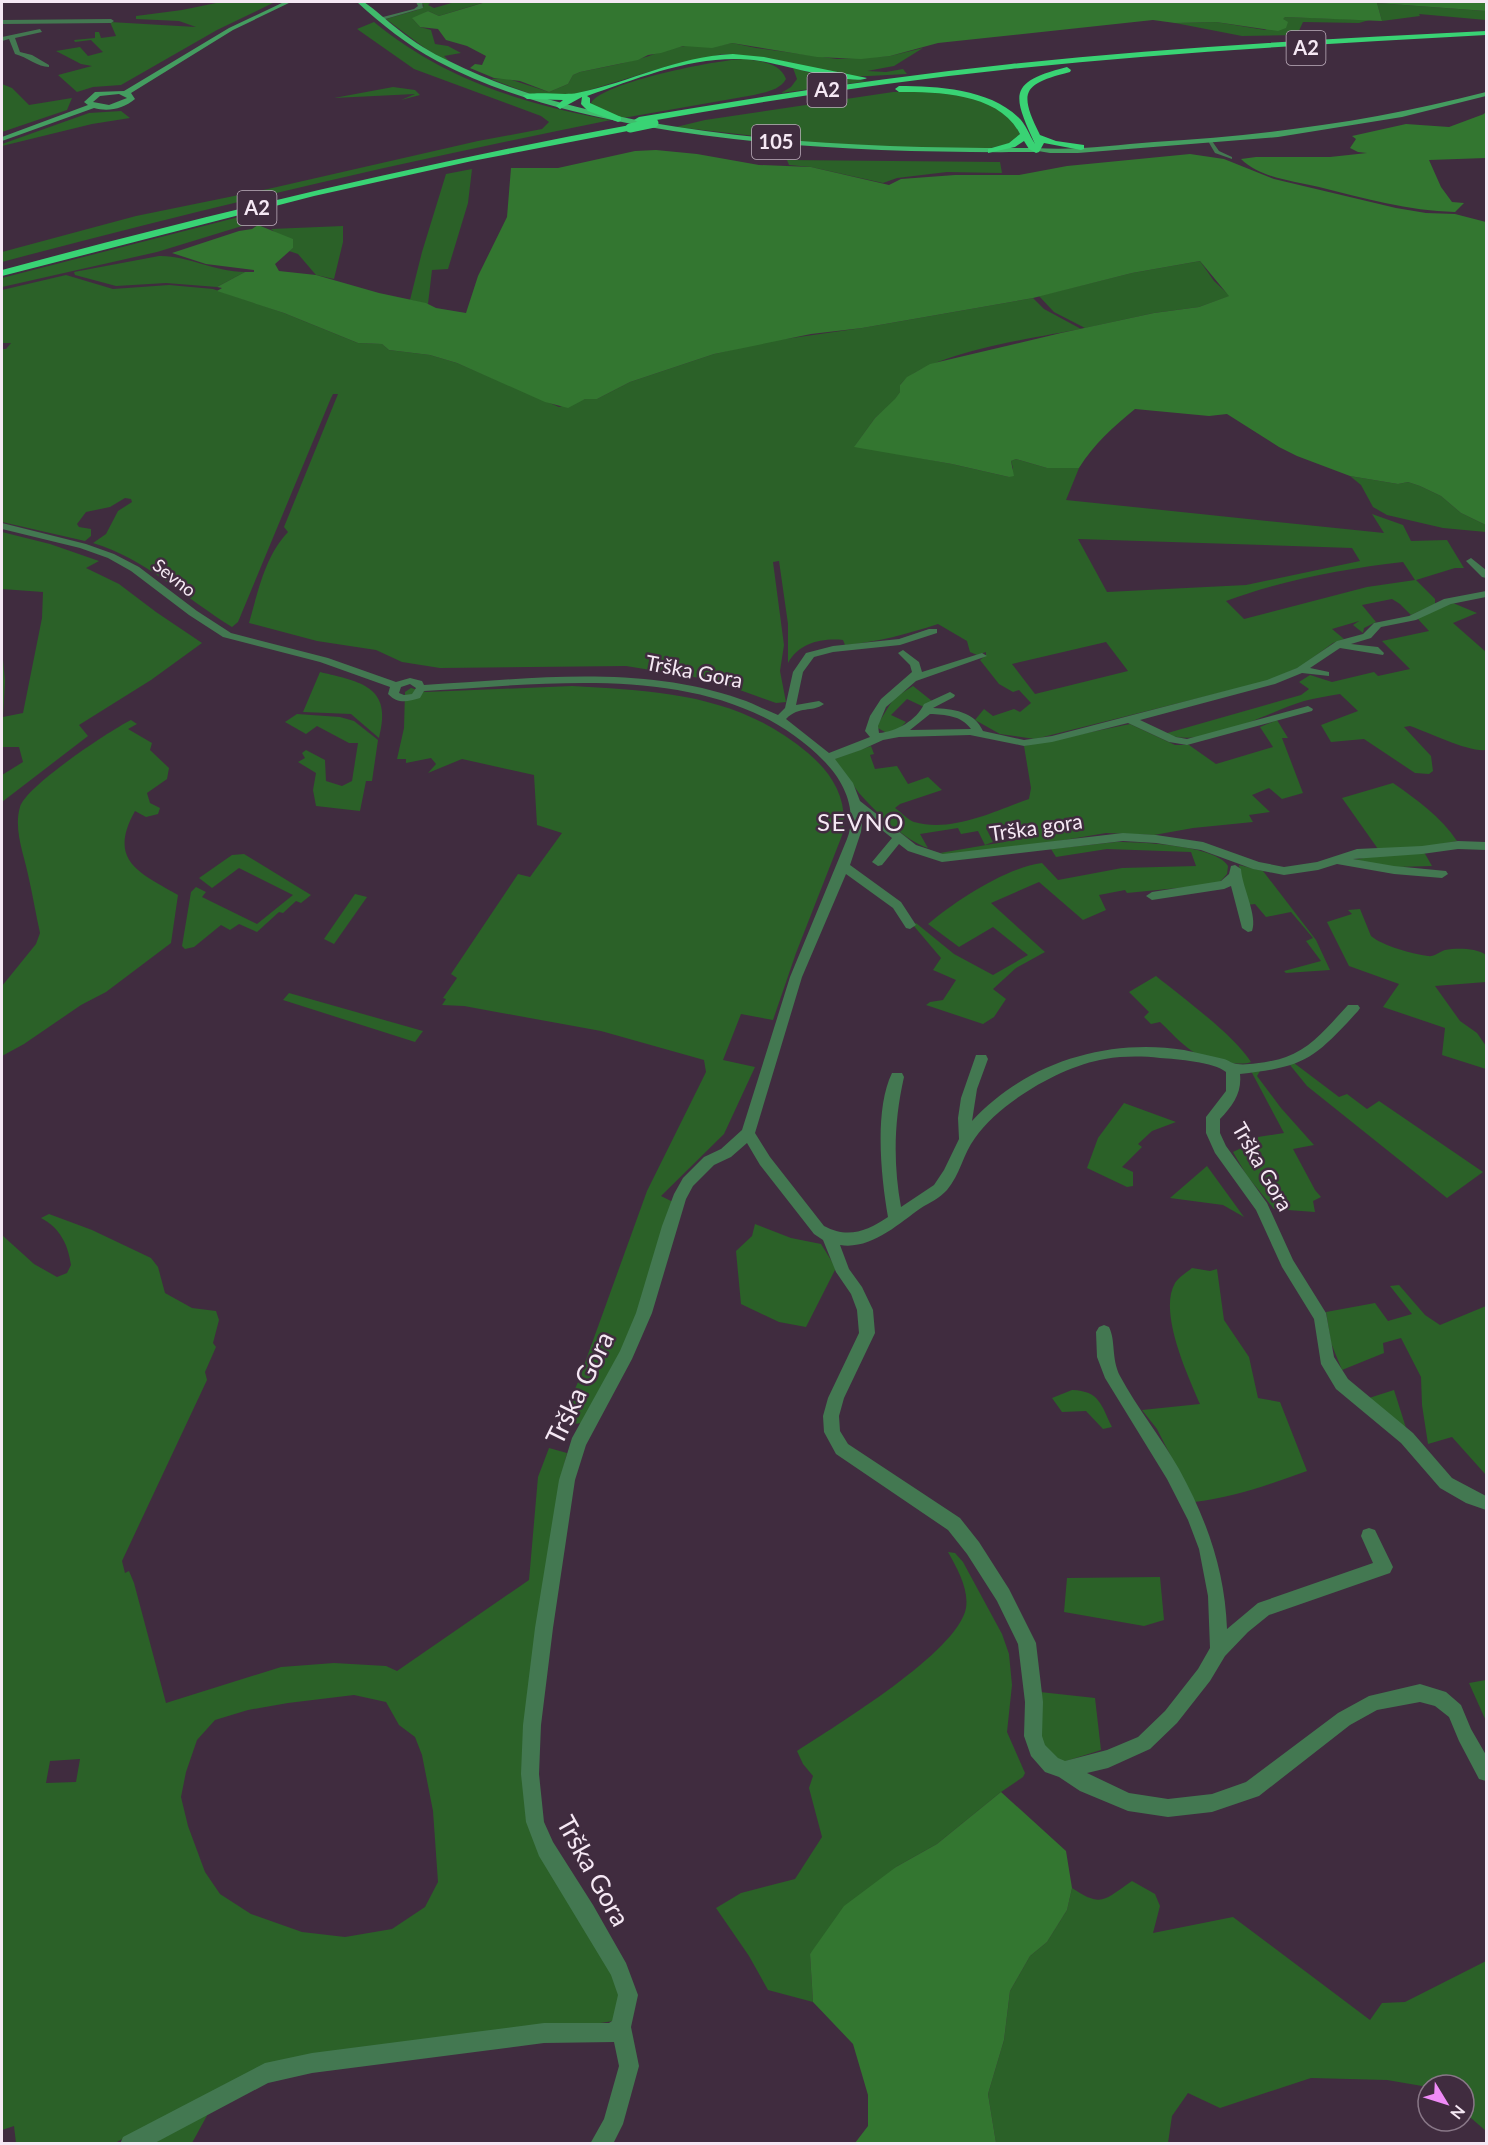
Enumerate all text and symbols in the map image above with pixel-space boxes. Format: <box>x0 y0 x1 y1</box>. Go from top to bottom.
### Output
road number: A2 <box>1286 31 1326 65</box>
road number: A2 <box>808 73 846 107</box>
road number: 105 <box>752 125 800 159</box>
road number: A2 <box>238 191 276 225</box>
street label: Sevno <box>149 554 201 601</box>
street label: Trška Gora <box>644 649 745 692</box>
district label: SEVNO <box>817 807 905 836</box>
street label: Trška gora <box>988 808 1084 845</box>
street label: Trška Gora <box>1228 1117 1299 1215</box>
street label: Trška Gora <box>538 1326 620 1449</box>
street label: Trška Gora <box>550 1810 637 1931</box>
north arrow <box>1416 2073 1476 2133</box>
text: N <box>1447 2102 1469 2123</box>

